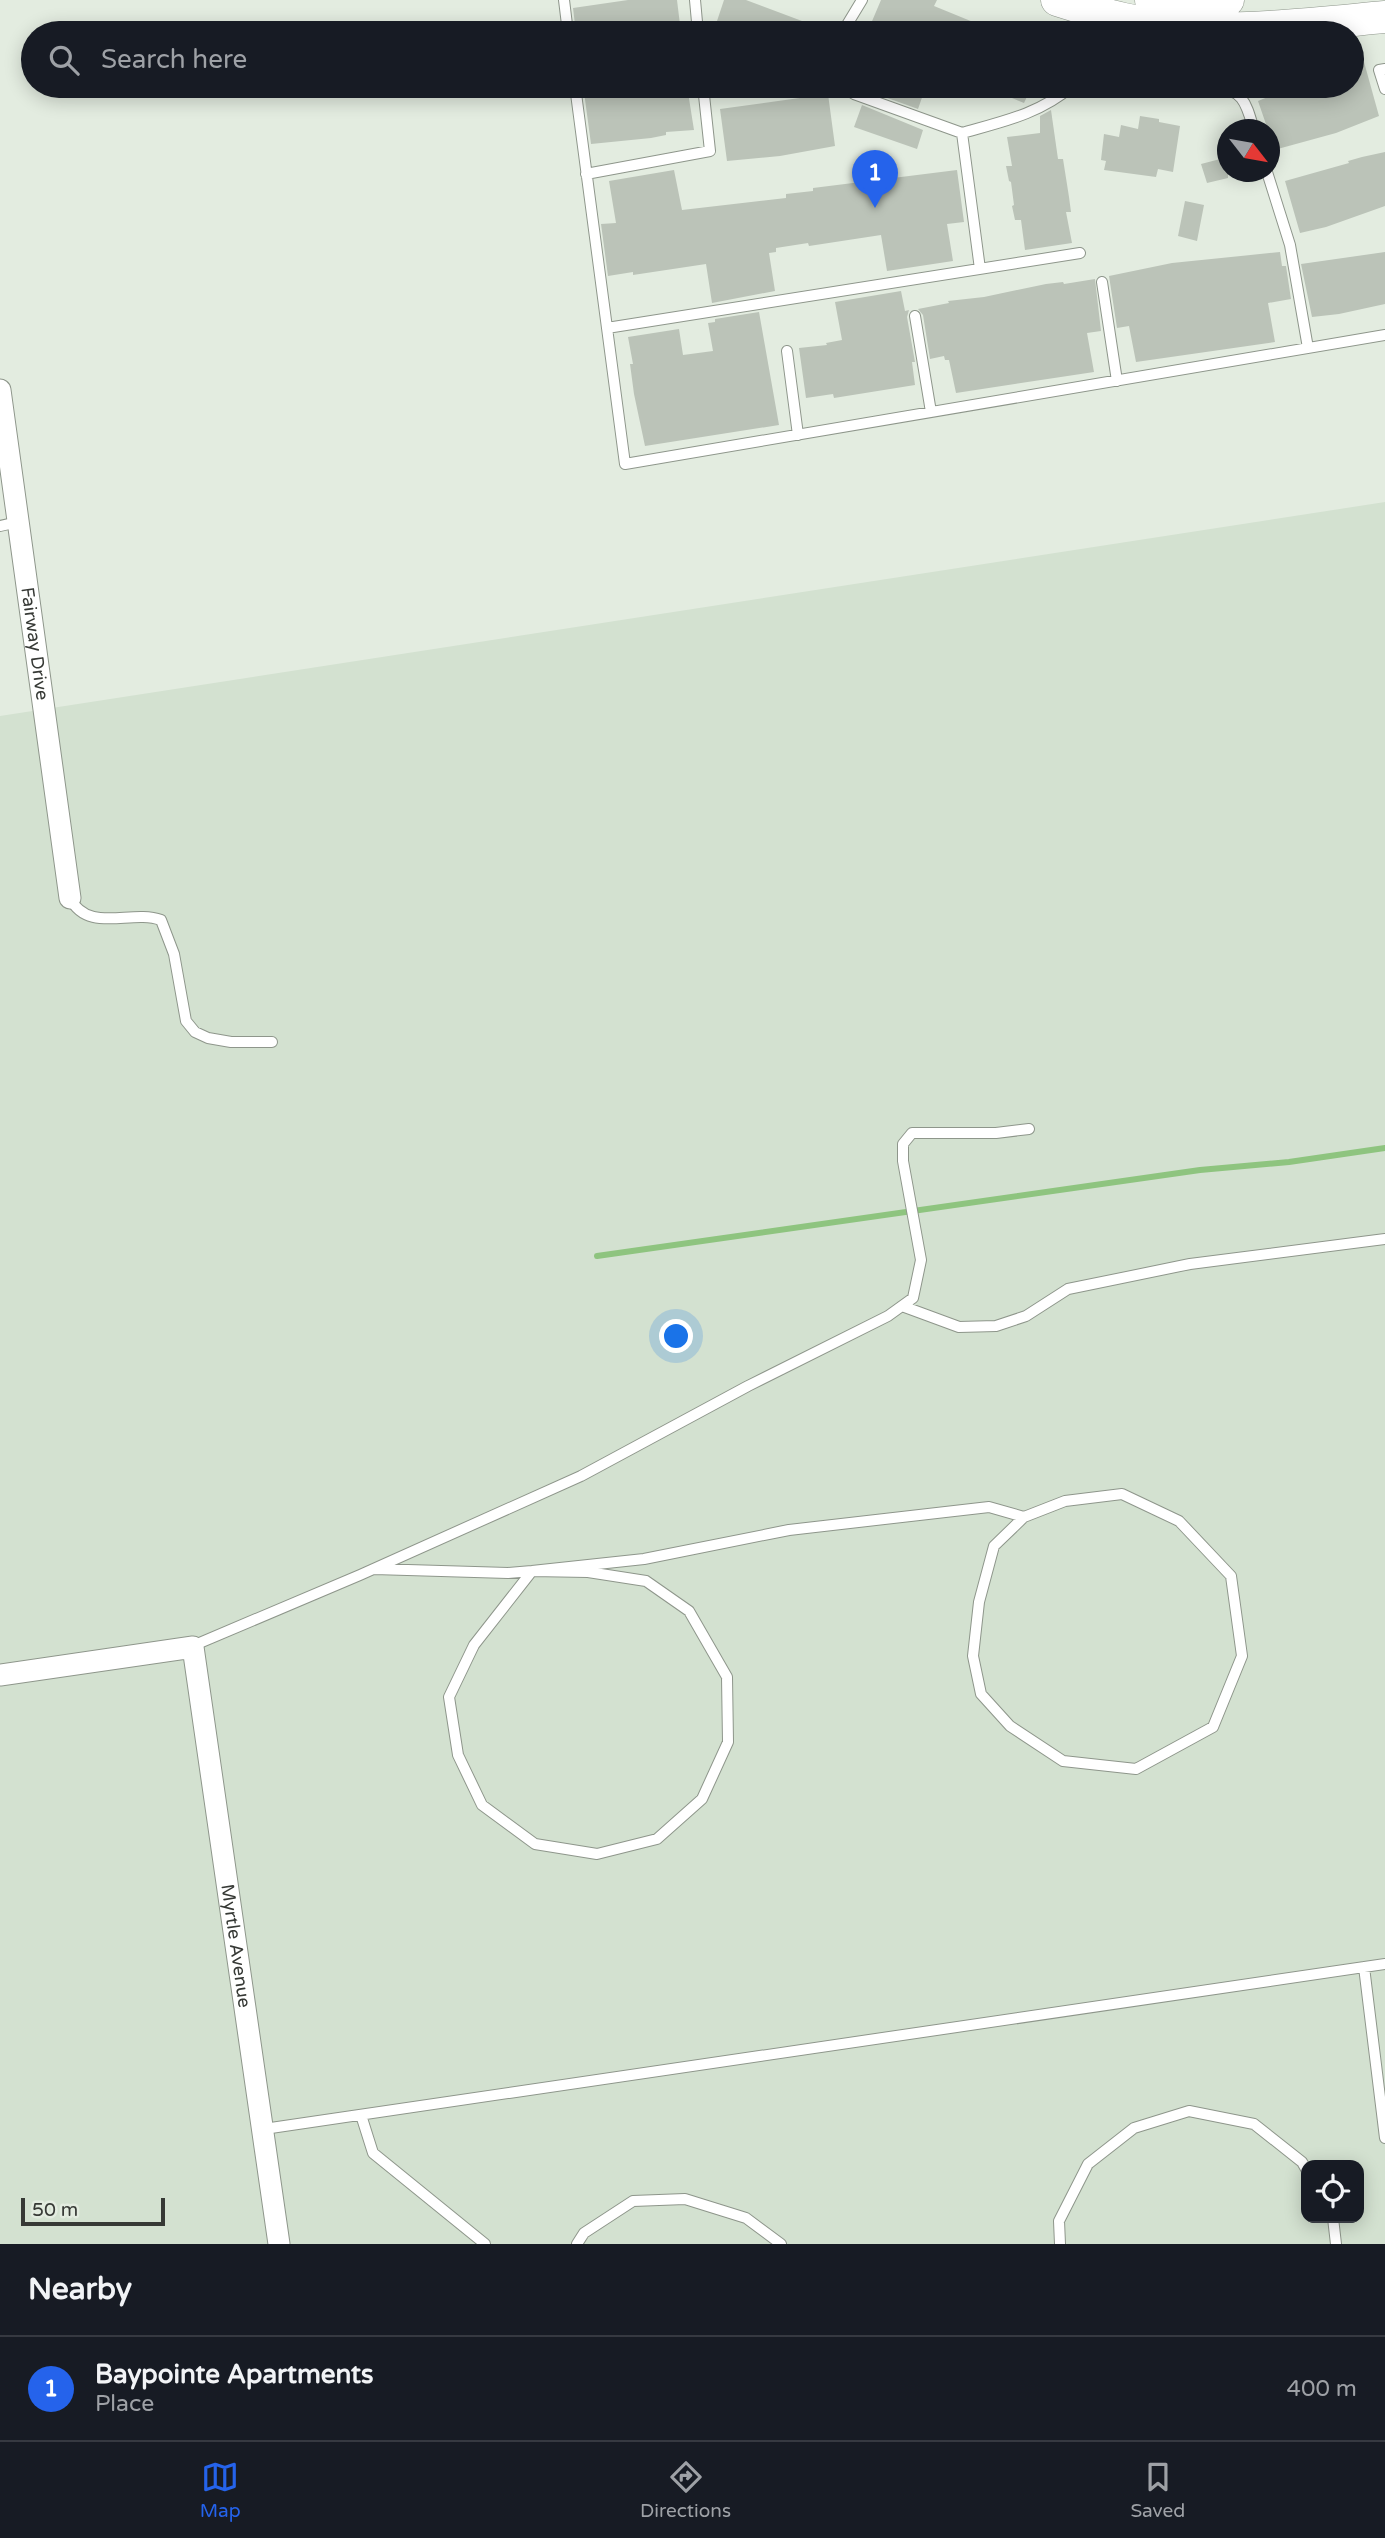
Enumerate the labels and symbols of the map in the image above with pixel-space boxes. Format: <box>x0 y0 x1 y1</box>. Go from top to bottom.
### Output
north arrow <box>1217 119 1280 182</box>
pin: 1 <box>852 150 898 208</box>
street label: Fairway Drive <box>16 586 54 702</box>
your location <box>659 1319 693 1353</box>
street label: Myrtle Avenue <box>216 1883 256 2009</box>
scale bar <box>21 2195 164 2227</box>

